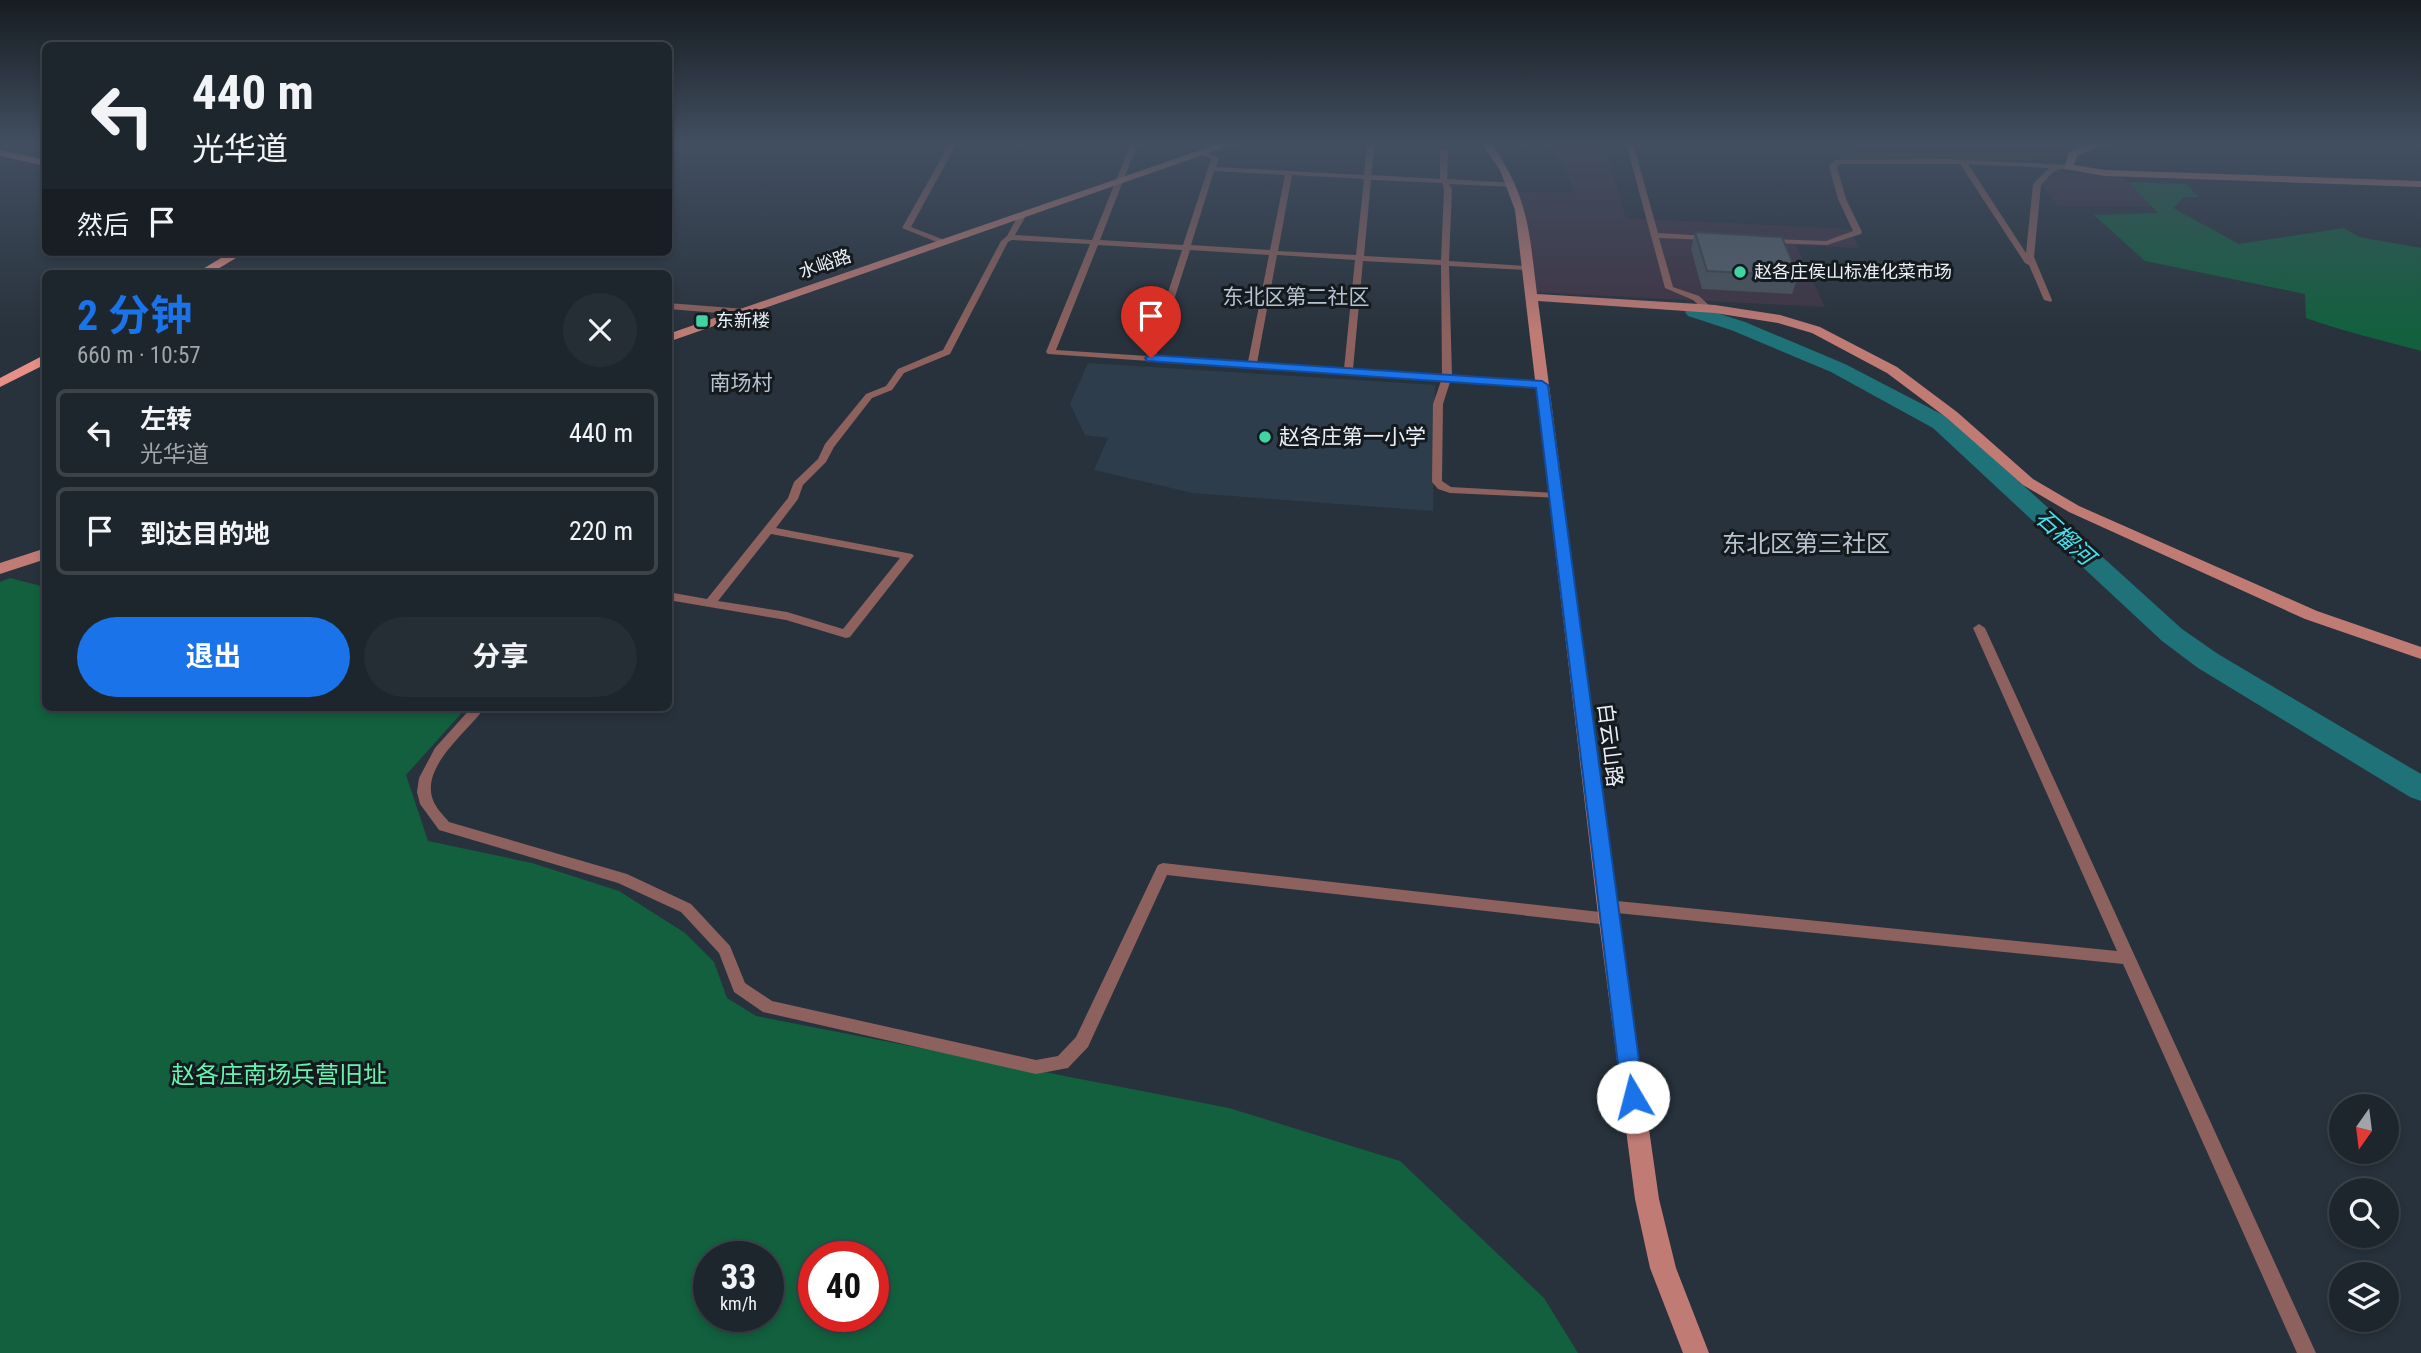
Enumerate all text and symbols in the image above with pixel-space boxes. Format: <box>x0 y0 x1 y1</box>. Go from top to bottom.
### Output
text: 440 m <box>192 64 314 121</box>
icon: left <box>77 70 168 161</box>
text: 光华道 <box>192 130 288 168</box>
icon: arrive <box>143 203 181 241</box>
text: 然后 <box>77 210 129 240</box>
street label: 水峪路 <box>796 245 854 282</box>
place label: 赵各庄侯山标准化菜市场 <box>1754 261 1952 282</box>
marker: 赵各庄侯山标准化菜市场 <box>1732 264 1748 280</box>
district label: 东北区第二社区 <box>1223 285 1370 309</box>
pin <box>1121 286 1181 358</box>
text: 2 分钟 <box>77 291 192 340</box>
button: close <box>563 293 637 367</box>
icon: arrive <box>1132 297 1170 335</box>
place label: 东新楼 <box>716 310 770 331</box>
marker: 东新楼 <box>694 313 710 329</box>
text: 660 m · 10:57 <box>77 342 201 369</box>
district label: 南场村 <box>710 371 773 395</box>
text: 左转 <box>140 404 192 434</box>
icon: left <box>81 414 119 452</box>
text: 440 m <box>569 418 633 448</box>
place label: 赵各庄第一小学 <box>1279 425 1426 449</box>
marker: 赵各庄第一小学 <box>1257 429 1273 445</box>
text: 光华道 <box>140 441 209 468</box>
water label: 石榴河 <box>2030 504 2102 573</box>
icon: arrive <box>81 512 119 550</box>
text: 220 m <box>569 516 633 546</box>
text: 到达目的地 <box>140 519 270 549</box>
district label: 东北区第三社区 <box>1722 530 1890 558</box>
button: 退出 <box>77 617 350 697</box>
button: 分享 <box>364 617 637 697</box>
street label: 白云山路 <box>1593 702 1627 788</box>
position arrow <box>1596 1060 1670 1134</box>
park label: 赵各庄南场兵营旧址 <box>171 1061 387 1089</box>
north arrow <box>2329 1094 2399 1164</box>
map controls <box>2329 1094 2399 1332</box>
button: search <box>2329 1178 2399 1248</box>
speed limit sign: 40 <box>798 1241 889 1332</box>
text: 33 <box>721 1257 756 1298</box>
button: layers <box>2329 1262 2399 1332</box>
text: km/h <box>720 1293 757 1314</box>

